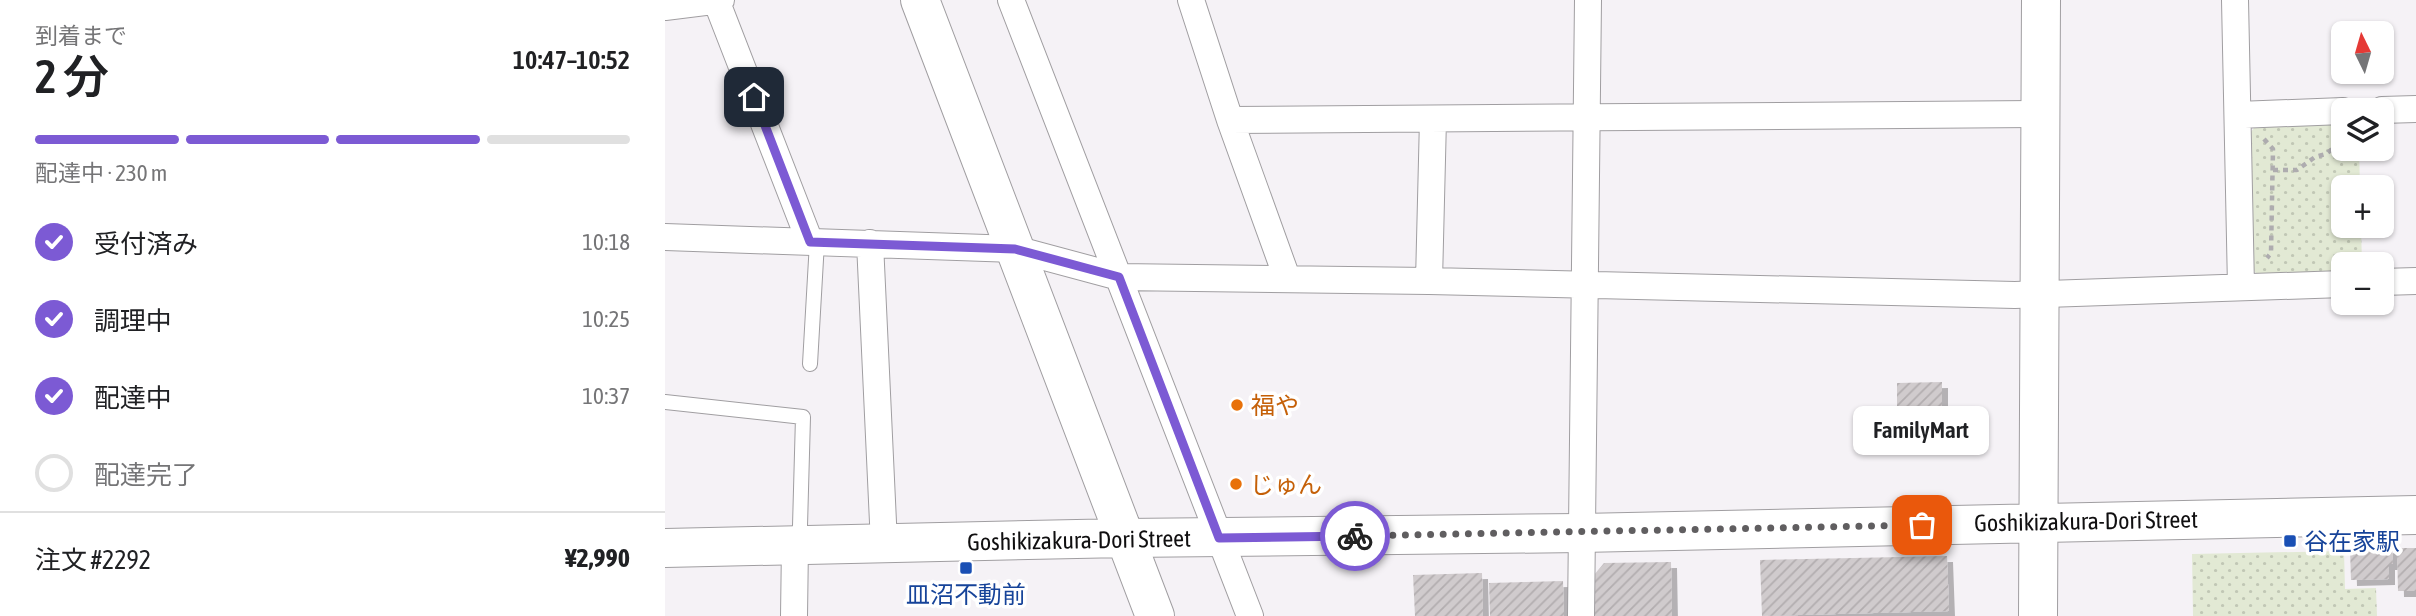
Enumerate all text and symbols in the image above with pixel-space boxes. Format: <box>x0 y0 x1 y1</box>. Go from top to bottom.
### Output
north arrow <box>2331 21 2394 84</box>
map controls <box>2331 21 2394 315</box>
text: 到着まで <box>35 23 127 49</box>
text: 10:47–10:52 <box>513 45 630 75</box>
text: 2 分 <box>35 50 109 103</box>
pin <box>724 67 784 127</box>
icon: home <box>735 78 773 116</box>
button: layers <box>2331 98 2394 161</box>
text: 配達中 · 230 m <box>35 160 167 186</box>
button: + <box>2331 175 2394 238</box>
icon: check <box>35 223 73 261</box>
text: 受付済み <box>94 229 198 259</box>
text: 10:18 <box>582 229 630 255</box>
button: − <box>2331 252 2394 315</box>
icon: check <box>35 300 73 338</box>
text: 調理中 <box>94 306 172 336</box>
text: 10:25 <box>582 306 630 332</box>
icon: check <box>35 377 73 415</box>
text: 配達中 <box>94 383 172 413</box>
text: 10:37 <box>582 383 630 409</box>
place label: 福や <box>1251 392 1299 419</box>
marker: 福や <box>1229 397 1245 413</box>
callout: FamilyMart <box>1854 406 1990 455</box>
text: FamilyMart <box>1873 417 1969 443</box>
text: 配達完了 <box>94 460 198 490</box>
place label: じゅん <box>1250 471 1322 498</box>
marker: じゅん <box>1228 476 1244 492</box>
pin <box>1892 495 1952 555</box>
courier <box>1320 501 1390 571</box>
icon: bag <box>1903 506 1941 544</box>
street label: Goshikizakura-Dori Street <box>1974 506 2198 536</box>
icon: bike <box>1336 517 1374 555</box>
street label: Goshikizakura-Dori Street <box>967 525 1191 555</box>
place label: 谷在家駅 <box>2304 528 2400 555</box>
marker: 谷在家駅 <box>2282 533 2298 549</box>
text: ¥2,990 <box>565 543 630 573</box>
text: 注文 #2292 <box>35 545 151 575</box>
marker: 皿沼不動前 <box>958 560 974 576</box>
place label: 皿沼不動前 <box>906 581 1026 608</box>

